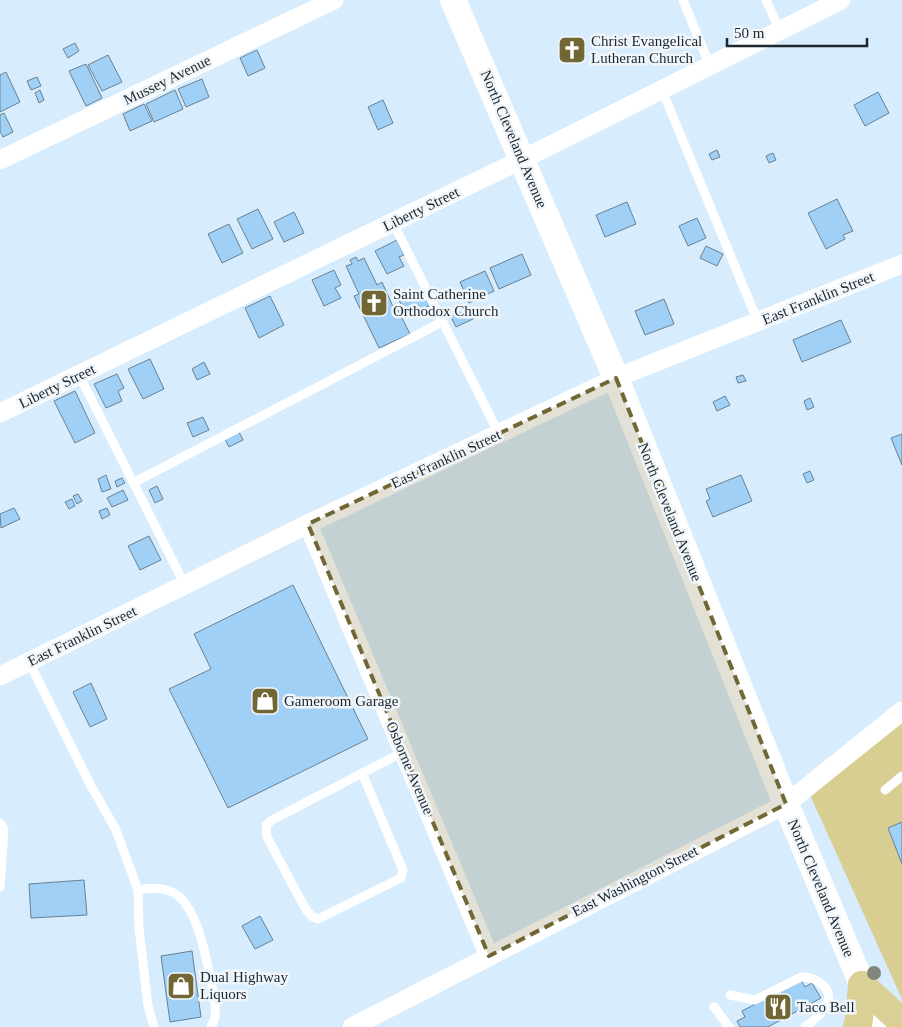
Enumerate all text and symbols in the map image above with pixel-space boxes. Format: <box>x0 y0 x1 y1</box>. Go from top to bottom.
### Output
scale bar <box>727 15 867 47</box>
text: 50 m <box>734 25 765 41</box>
place label: Christ Evangelical Lutheran Church <box>591 33 702 66</box>
church icon: Christ Evangelical Lutheran Church <box>557 35 587 65</box>
street label: Mussey Avenue <box>121 52 214 108</box>
street label: North Cleveland Avenue <box>478 68 550 211</box>
street label: Liberty Street <box>380 183 463 234</box>
street label: East Franklin Street <box>760 268 877 328</box>
place label: Saint Catherine Orthodox Church <box>393 286 499 319</box>
church icon: Saint Catherine Orthodox Church <box>359 288 389 318</box>
street label: Liberty Street <box>16 360 99 411</box>
street label: East Franklin Street <box>389 426 504 491</box>
street label: North Cleveland Avenue <box>635 440 705 584</box>
street label: East Franklin Street <box>25 602 140 669</box>
shop icon: Gameroom Garage <box>250 686 280 716</box>
place label: Gameroom Garage <box>284 693 399 709</box>
street label: Osborne Avenue <box>383 719 437 817</box>
street label: North Cleveland Avenue <box>785 817 857 960</box>
street label: East Washington Street <box>569 842 701 920</box>
place label: Dual Highway Liquors <box>200 969 288 1002</box>
shop icon: Dual Highway Liquors <box>166 971 196 1001</box>
restaurant icon: Taco Bell <box>763 992 793 1022</box>
place label: Taco Bell <box>797 999 855 1015</box>

